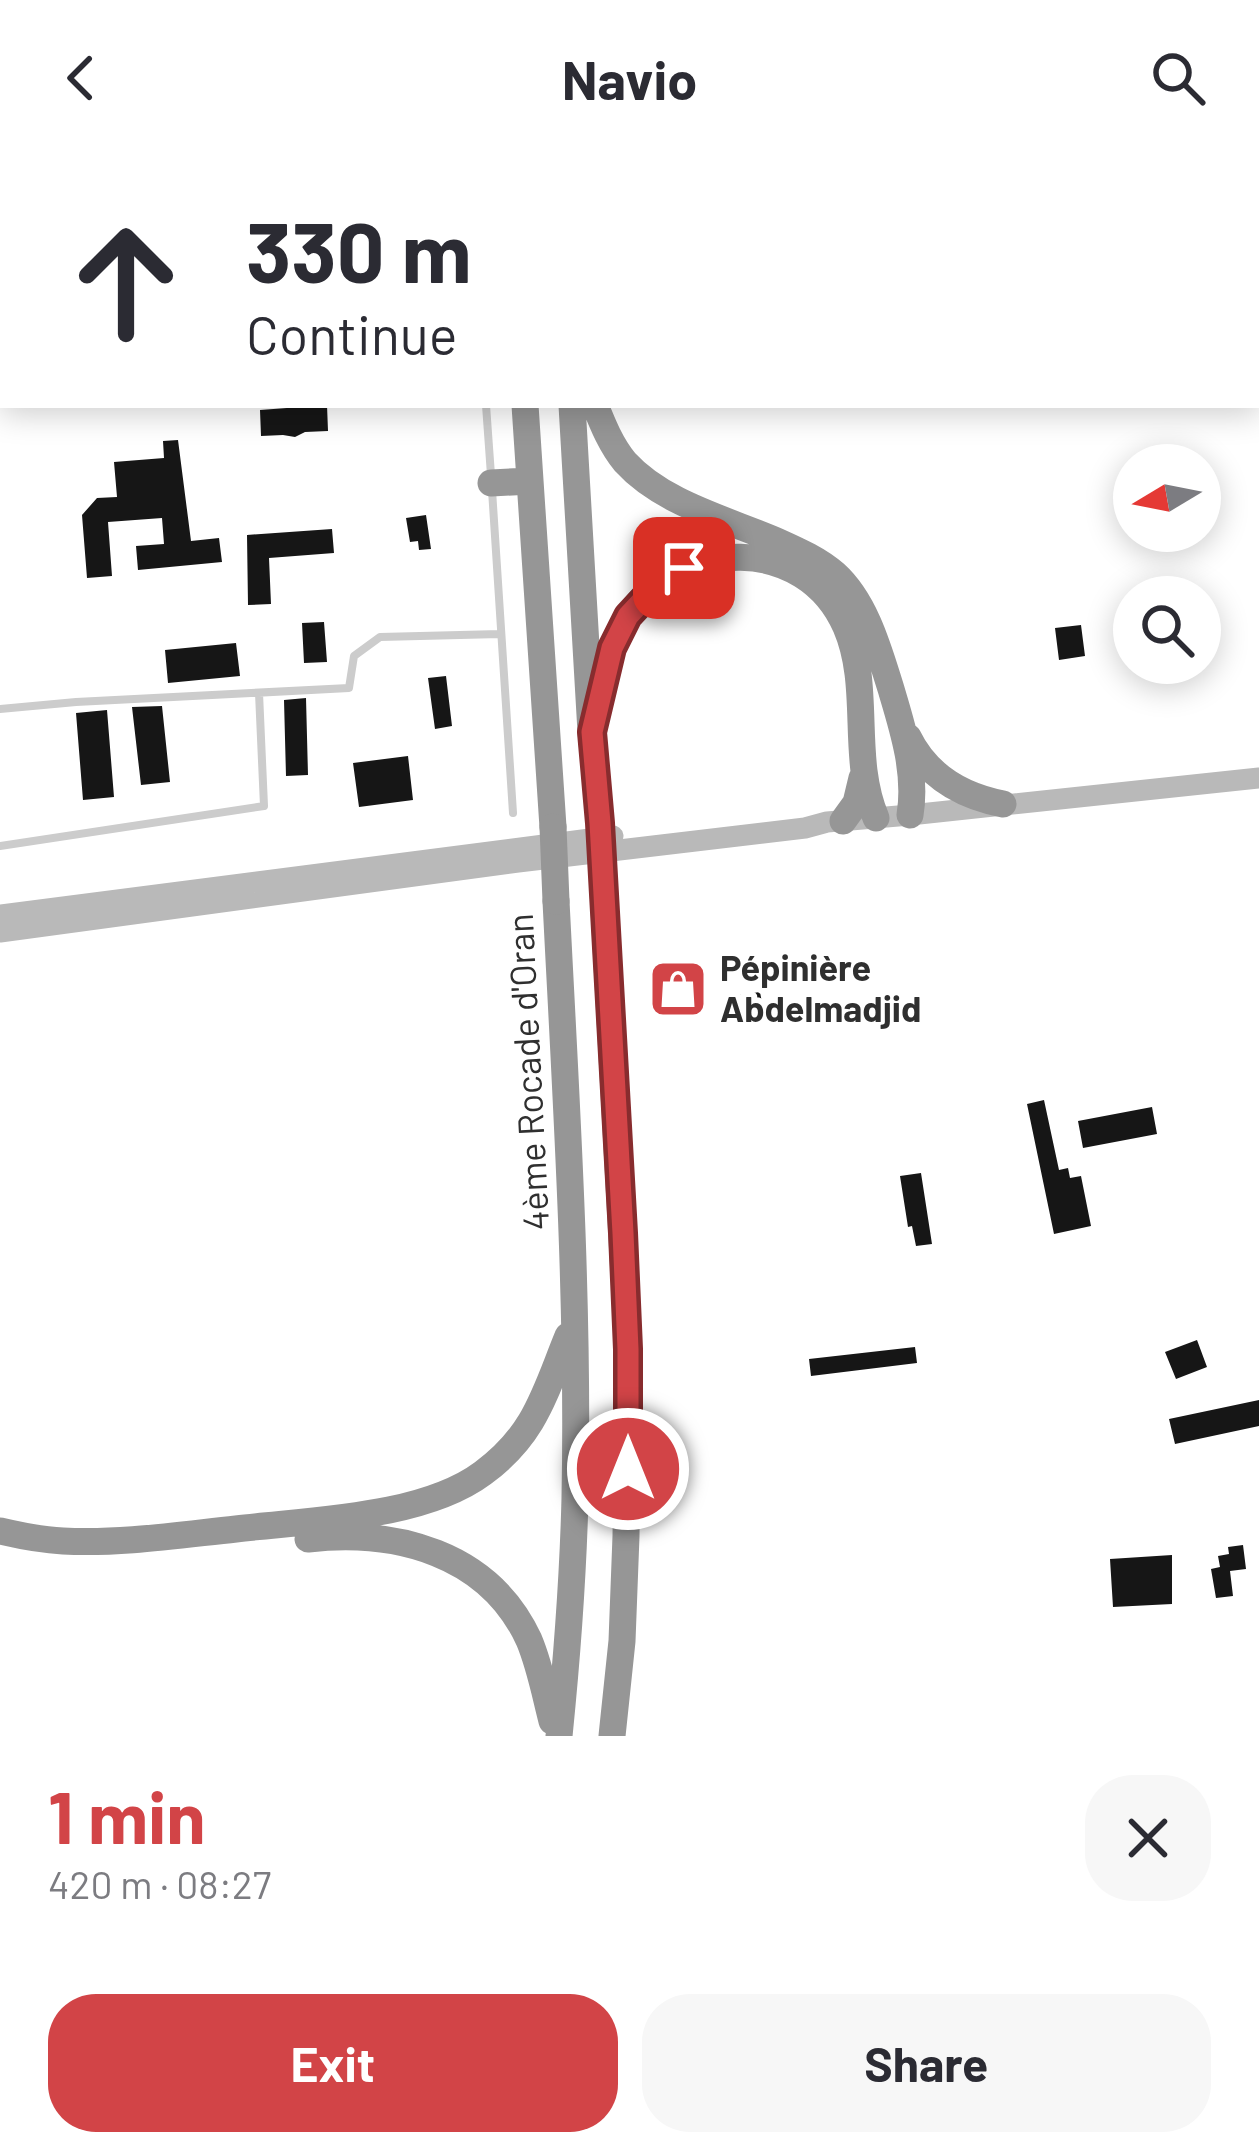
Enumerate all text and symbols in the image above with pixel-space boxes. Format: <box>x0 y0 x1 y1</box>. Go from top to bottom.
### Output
icon: back <box>48 45 114 111</box>
icon: search <box>1145 45 1211 111</box>
text: Navio <box>562 46 697 111</box>
text: 330 m <box>246 199 472 300</box>
icon: ahead <box>48 204 204 360</box>
text: Continue <box>246 301 458 366</box>
north arrow <box>1113 444 1221 552</box>
map controls <box>1113 444 1221 684</box>
pin <box>633 517 735 619</box>
icon: arrive <box>651 535 717 601</box>
button: search <box>1113 576 1221 684</box>
street label: 4ème Rocade d'Oran <box>497 913 556 1232</box>
place label: Pépinière Abdelmadjid <box>720 945 921 1029</box>
shop icon: Pépinière Abdelmadjid <box>647 958 709 1020</box>
position arrow <box>565 1406 691 1532</box>
text: 1 min <box>48 1772 206 1858</box>
button: close <box>1085 1775 1211 1901</box>
text: 420 m · 08:27 <box>48 1860 271 1907</box>
button: Exit <box>48 1994 618 2132</box>
button: Share <box>642 1994 1211 2132</box>

